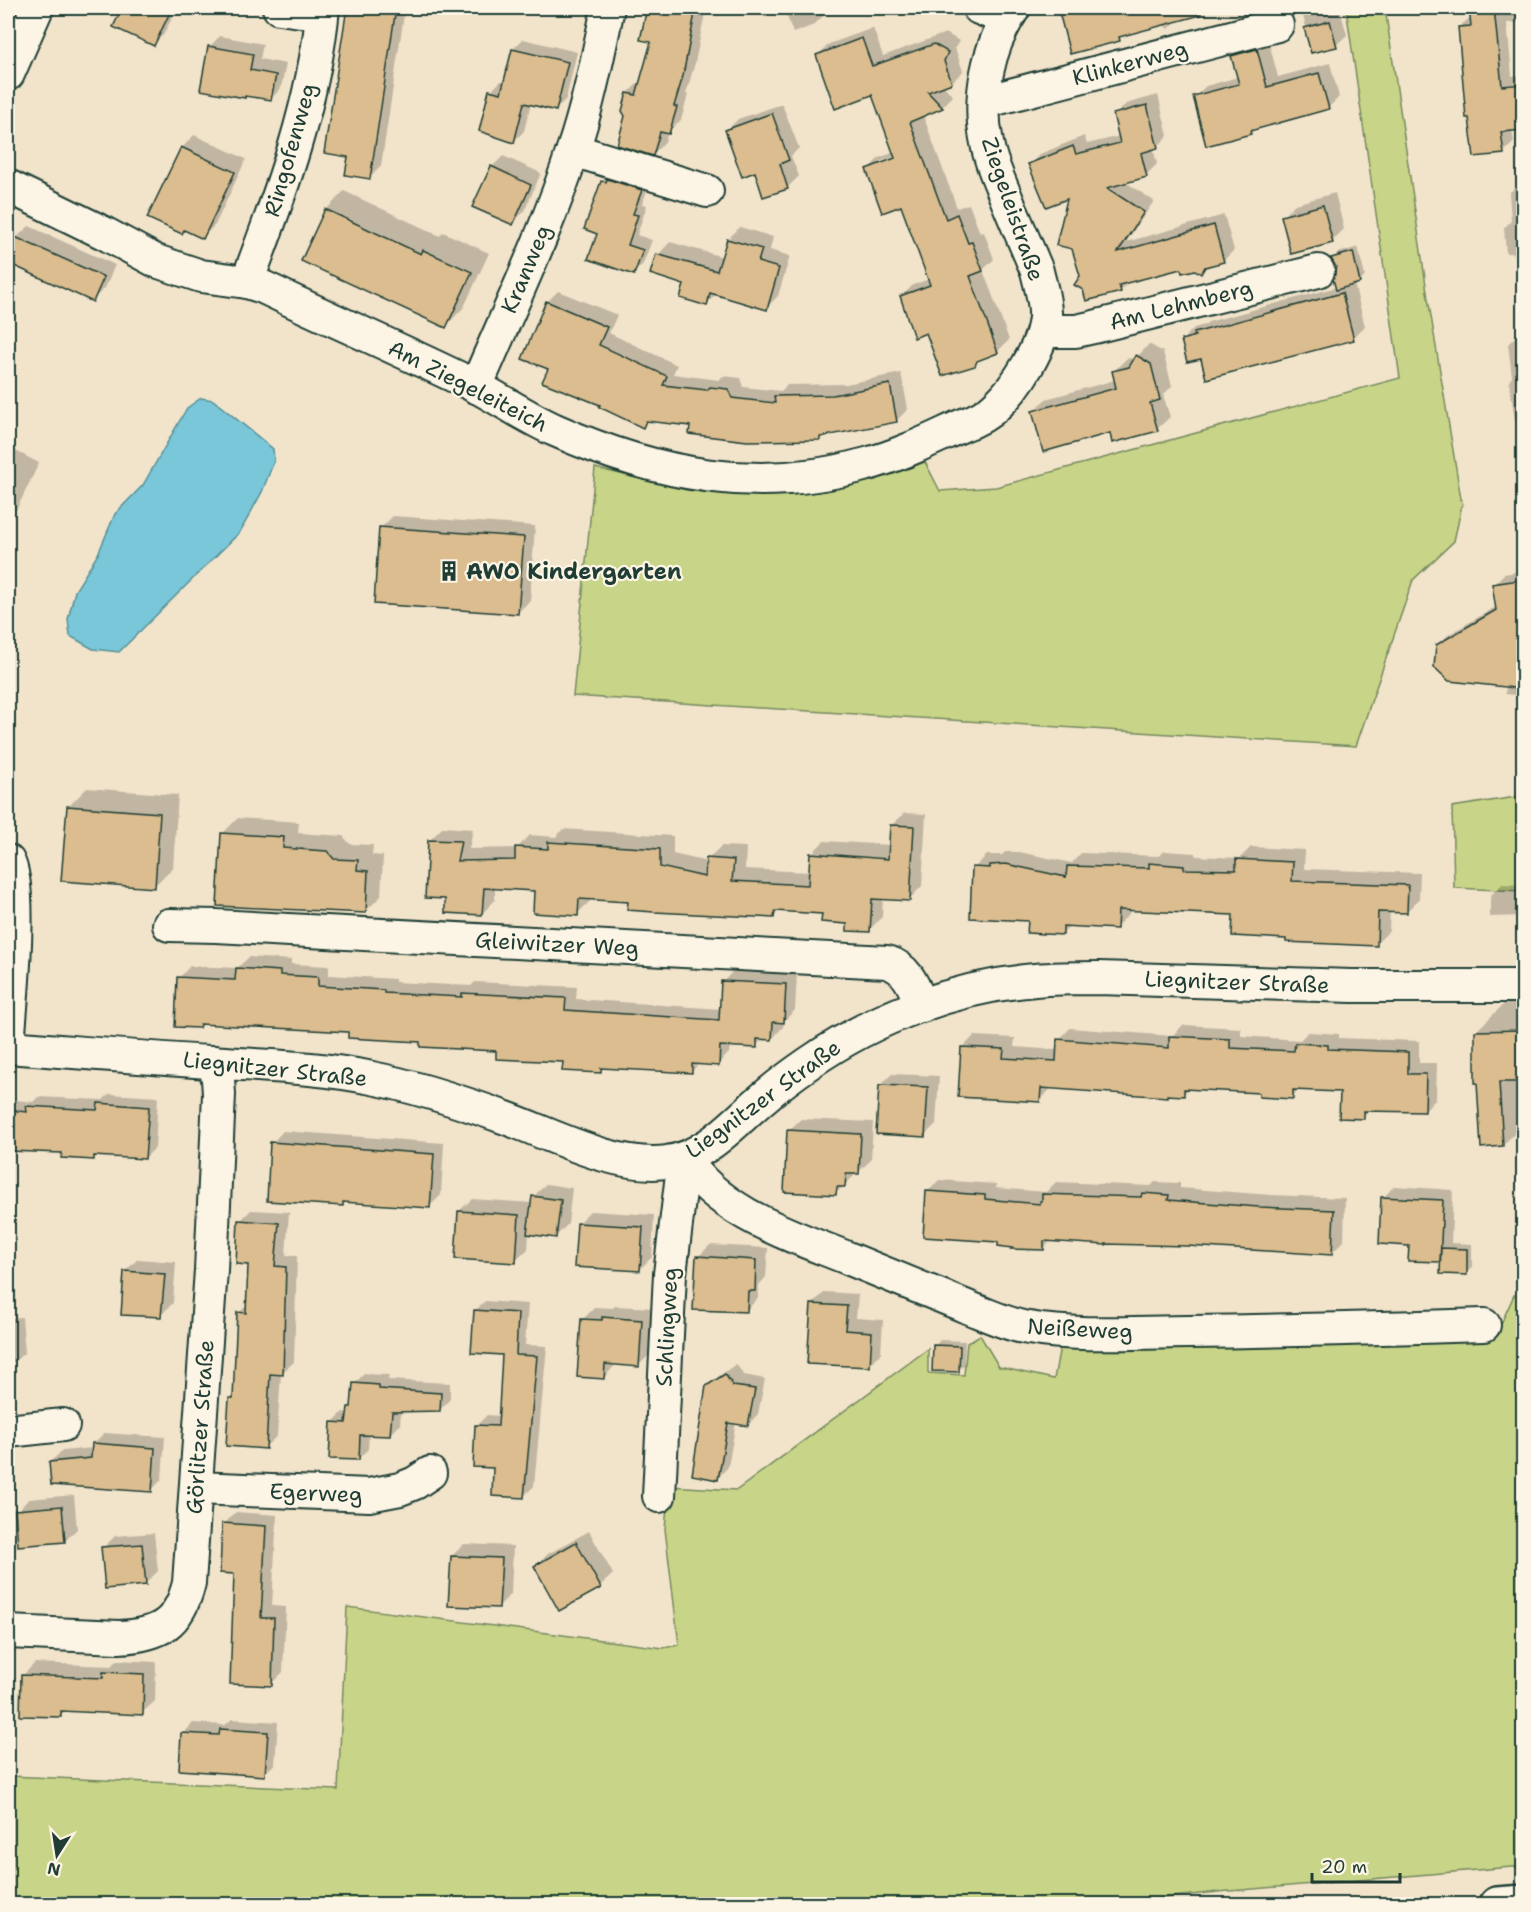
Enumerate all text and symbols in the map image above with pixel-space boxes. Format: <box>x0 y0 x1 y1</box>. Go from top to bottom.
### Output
street label: Klinkerweg <box>1069 34 1191 92</box>
street label: Ringofenweg <box>257 80 323 220</box>
street label: Ziegeleistraße <box>975 133 1051 285</box>
street label: Kranweg <box>494 220 558 318</box>
street label: Am Lehmberg <box>1106 273 1256 337</box>
street label: Am Ziegeleiteich <box>383 333 553 439</box>
place label: AWO Kindergarten <box>466 557 682 586</box>
building icon: AWO Kindergarten <box>437 559 461 583</box>
street label: Gleiwitzer Weg <box>474 925 640 963</box>
street label: Liegnitzer Straße <box>1144 964 1330 1000</box>
street label: Liegnitzer Straße <box>680 1033 846 1165</box>
street label: Liegnitzer Straße <box>181 1045 369 1093</box>
street label: Schlingweg <box>649 1267 685 1387</box>
street label: Neißeweg <box>1026 1312 1134 1346</box>
street label: Görlitzer Straße <box>179 1339 221 1515</box>
street label: Egerweg <box>269 1477 363 1509</box>
north arrow <box>27 1825 87 1885</box>
scale bar <box>1312 1846 1400 1884</box>
text: 20 m <box>1321 1855 1367 1879</box>
text: N <box>46 1858 62 1881</box>

